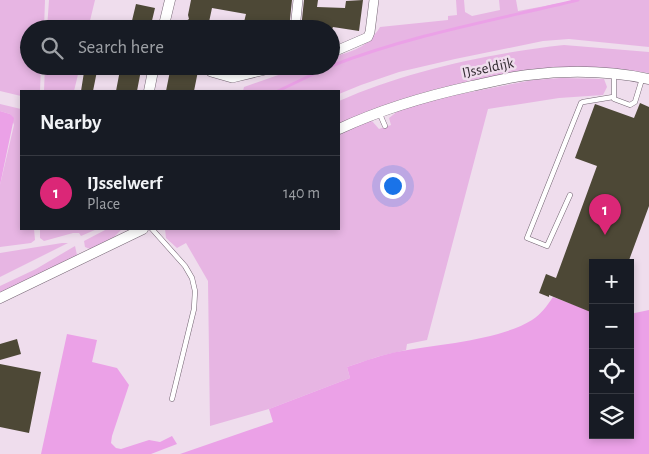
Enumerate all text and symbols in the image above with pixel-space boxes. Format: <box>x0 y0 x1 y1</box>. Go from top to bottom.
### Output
search box <box>20 20 340 75</box>
icon: search <box>38 34 66 62</box>
text: Search here <box>78 38 164 57</box>
street label: IJsseldijk <box>461 55 515 81</box>
text: Nearby <box>40 112 101 133</box>
your location <box>380 173 406 199</box>
text: IJsselwerf <box>87 174 162 193</box>
text: 1 <box>53 185 59 201</box>
text: 140 m <box>283 185 320 201</box>
pin: 1 <box>589 194 621 235</box>
text: Place <box>87 196 120 212</box>
map controls <box>589 259 634 439</box>
button: + <box>589 259 634 304</box>
button: − <box>589 304 634 349</box>
button: locate <box>589 349 634 394</box>
button: layers <box>589 394 634 439</box>

